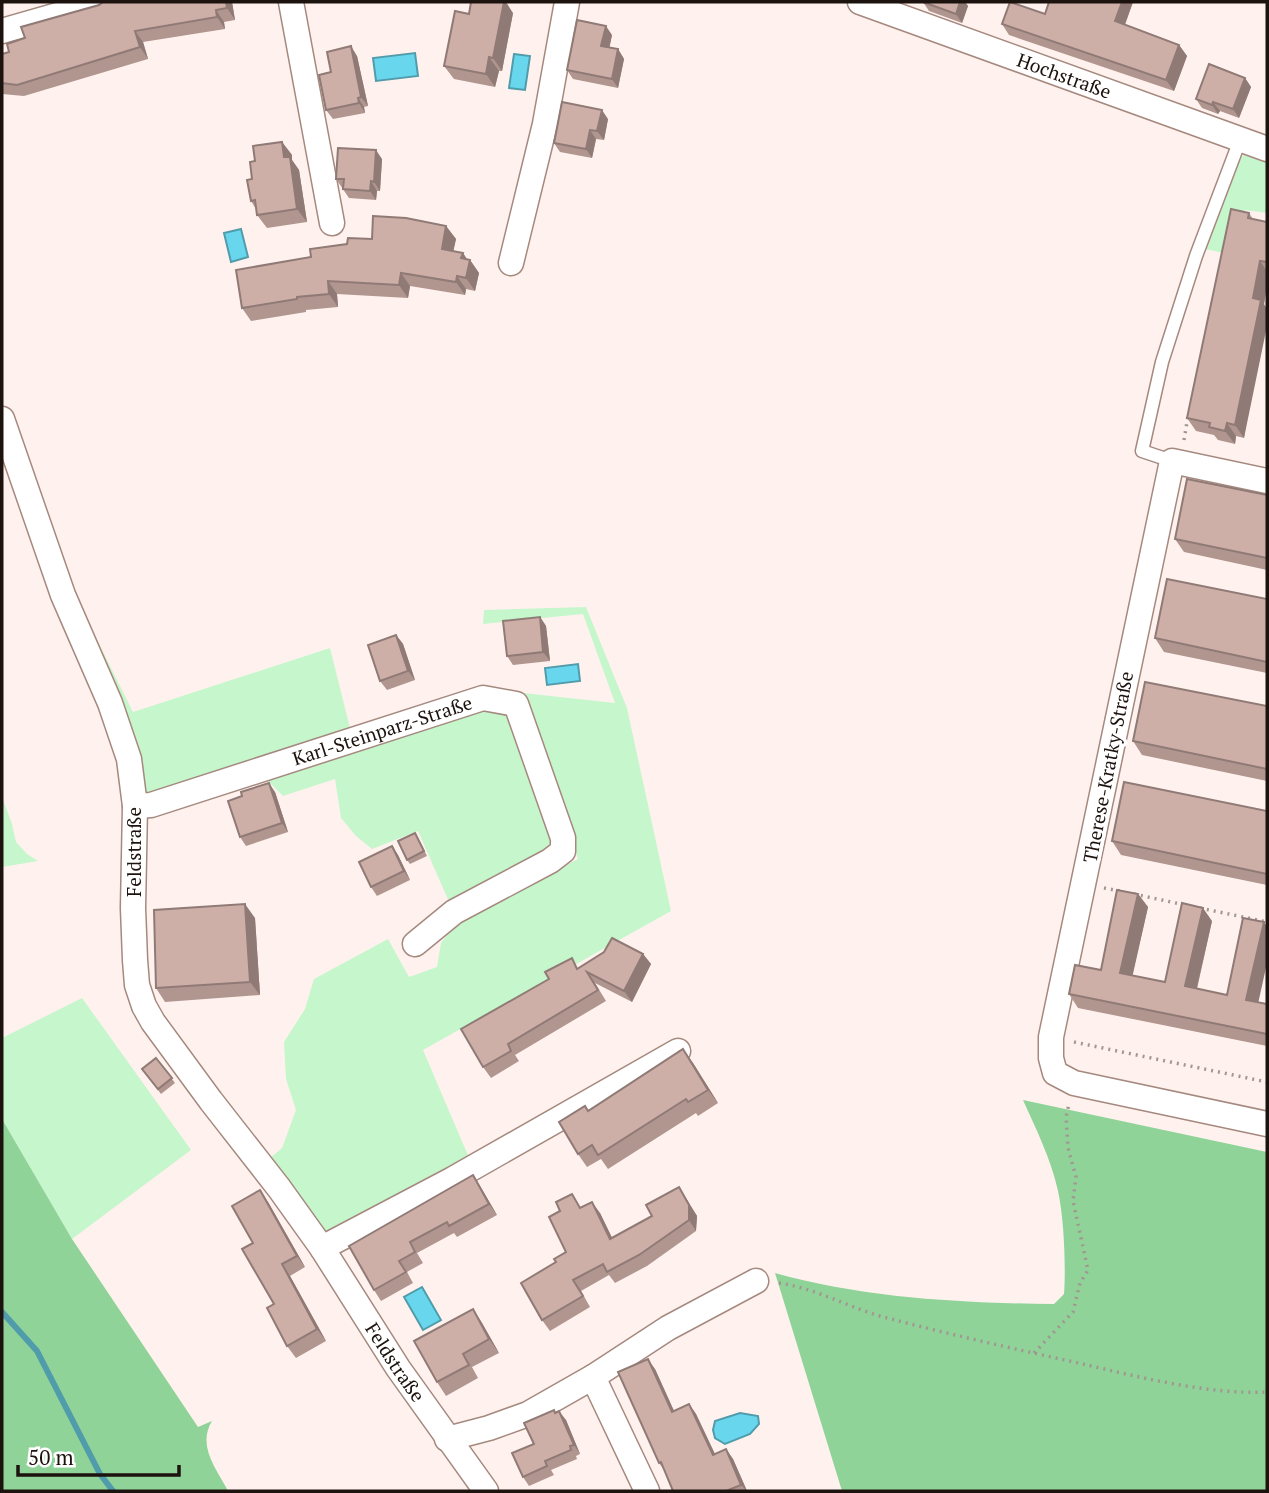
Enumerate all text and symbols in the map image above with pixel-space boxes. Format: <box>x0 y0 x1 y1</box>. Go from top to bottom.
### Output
street label: Hochstraße <box>1014 47 1115 104</box>
street label: Therese-Kratky-Straße <box>1077 669 1138 865</box>
street label: Karl-Steinparz-Straße <box>289 689 475 771</box>
street label: Feldstraße <box>121 807 146 897</box>
street label: Feldstraße <box>360 1318 431 1406</box>
scale bar <box>18 1434 178 1478</box>
text: 50 m <box>28 1443 74 1471</box>

